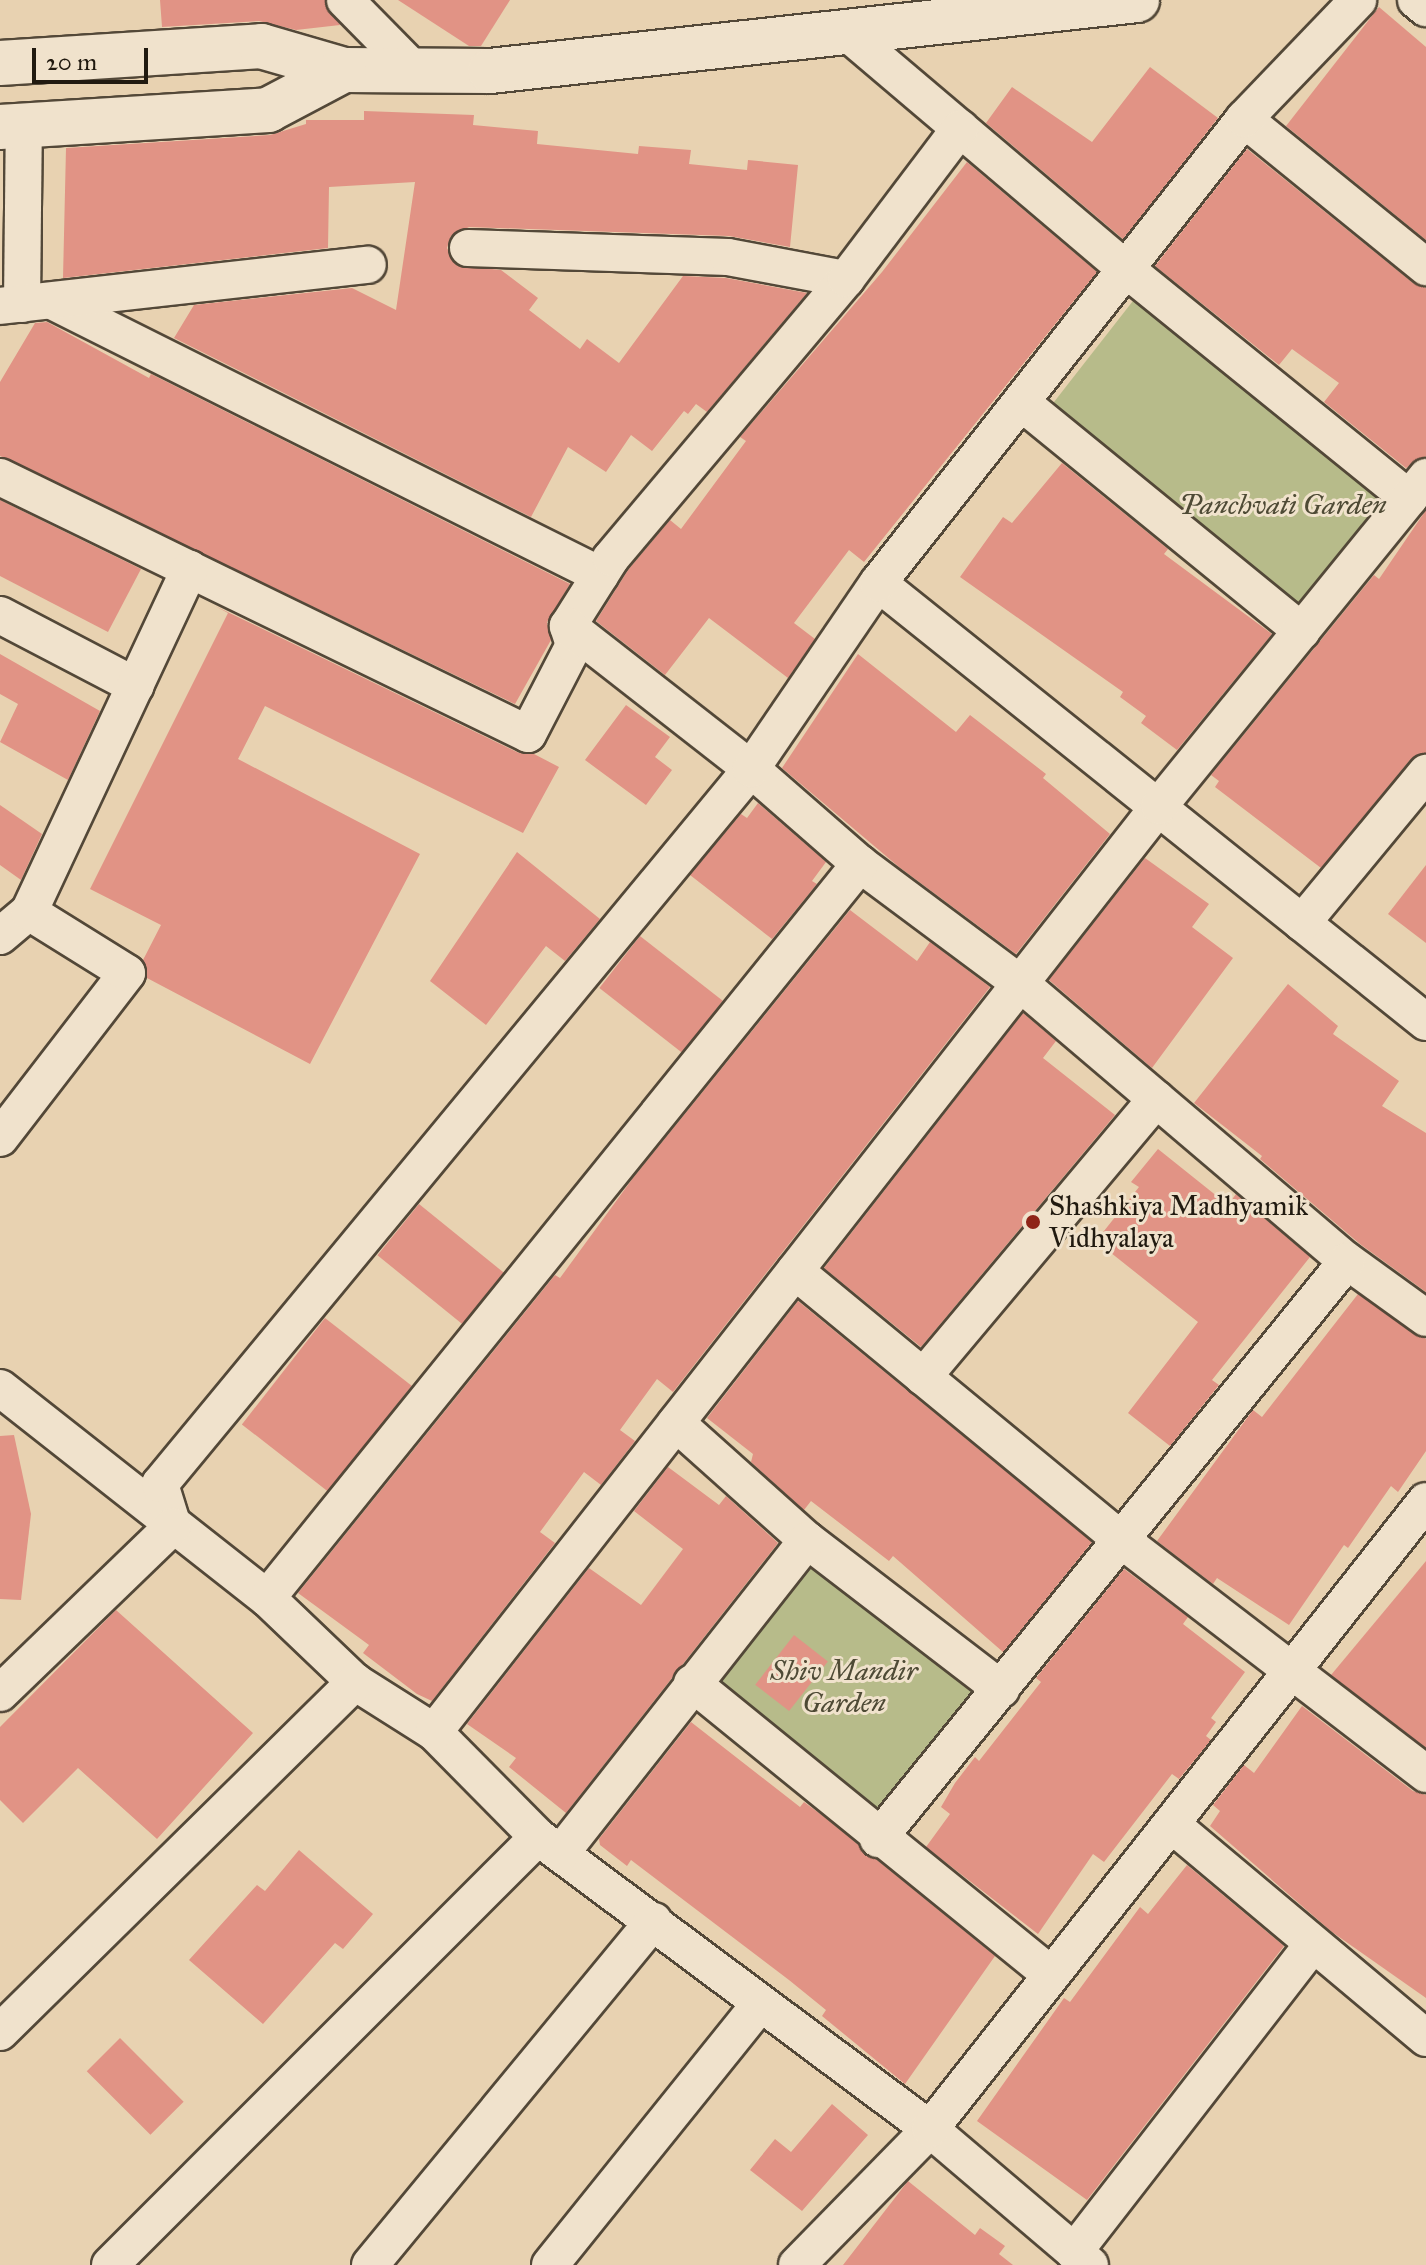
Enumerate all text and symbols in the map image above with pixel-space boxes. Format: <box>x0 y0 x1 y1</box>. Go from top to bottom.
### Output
scale bar <box>36 32 152 82</box>
text: 20 m <box>46 47 97 77</box>
park label: Panchvati Garden <box>1179 488 1387 522</box>
place label: Shashkiya Madhyamik Vidhyalaya <box>1049 1189 1308 1255</box>
marker: Shashkiya Madhyamik Vidhyalaya <box>1024 1213 1042 1231</box>
park label: Shiv Mandir Garden <box>770 1654 918 1720</box>

